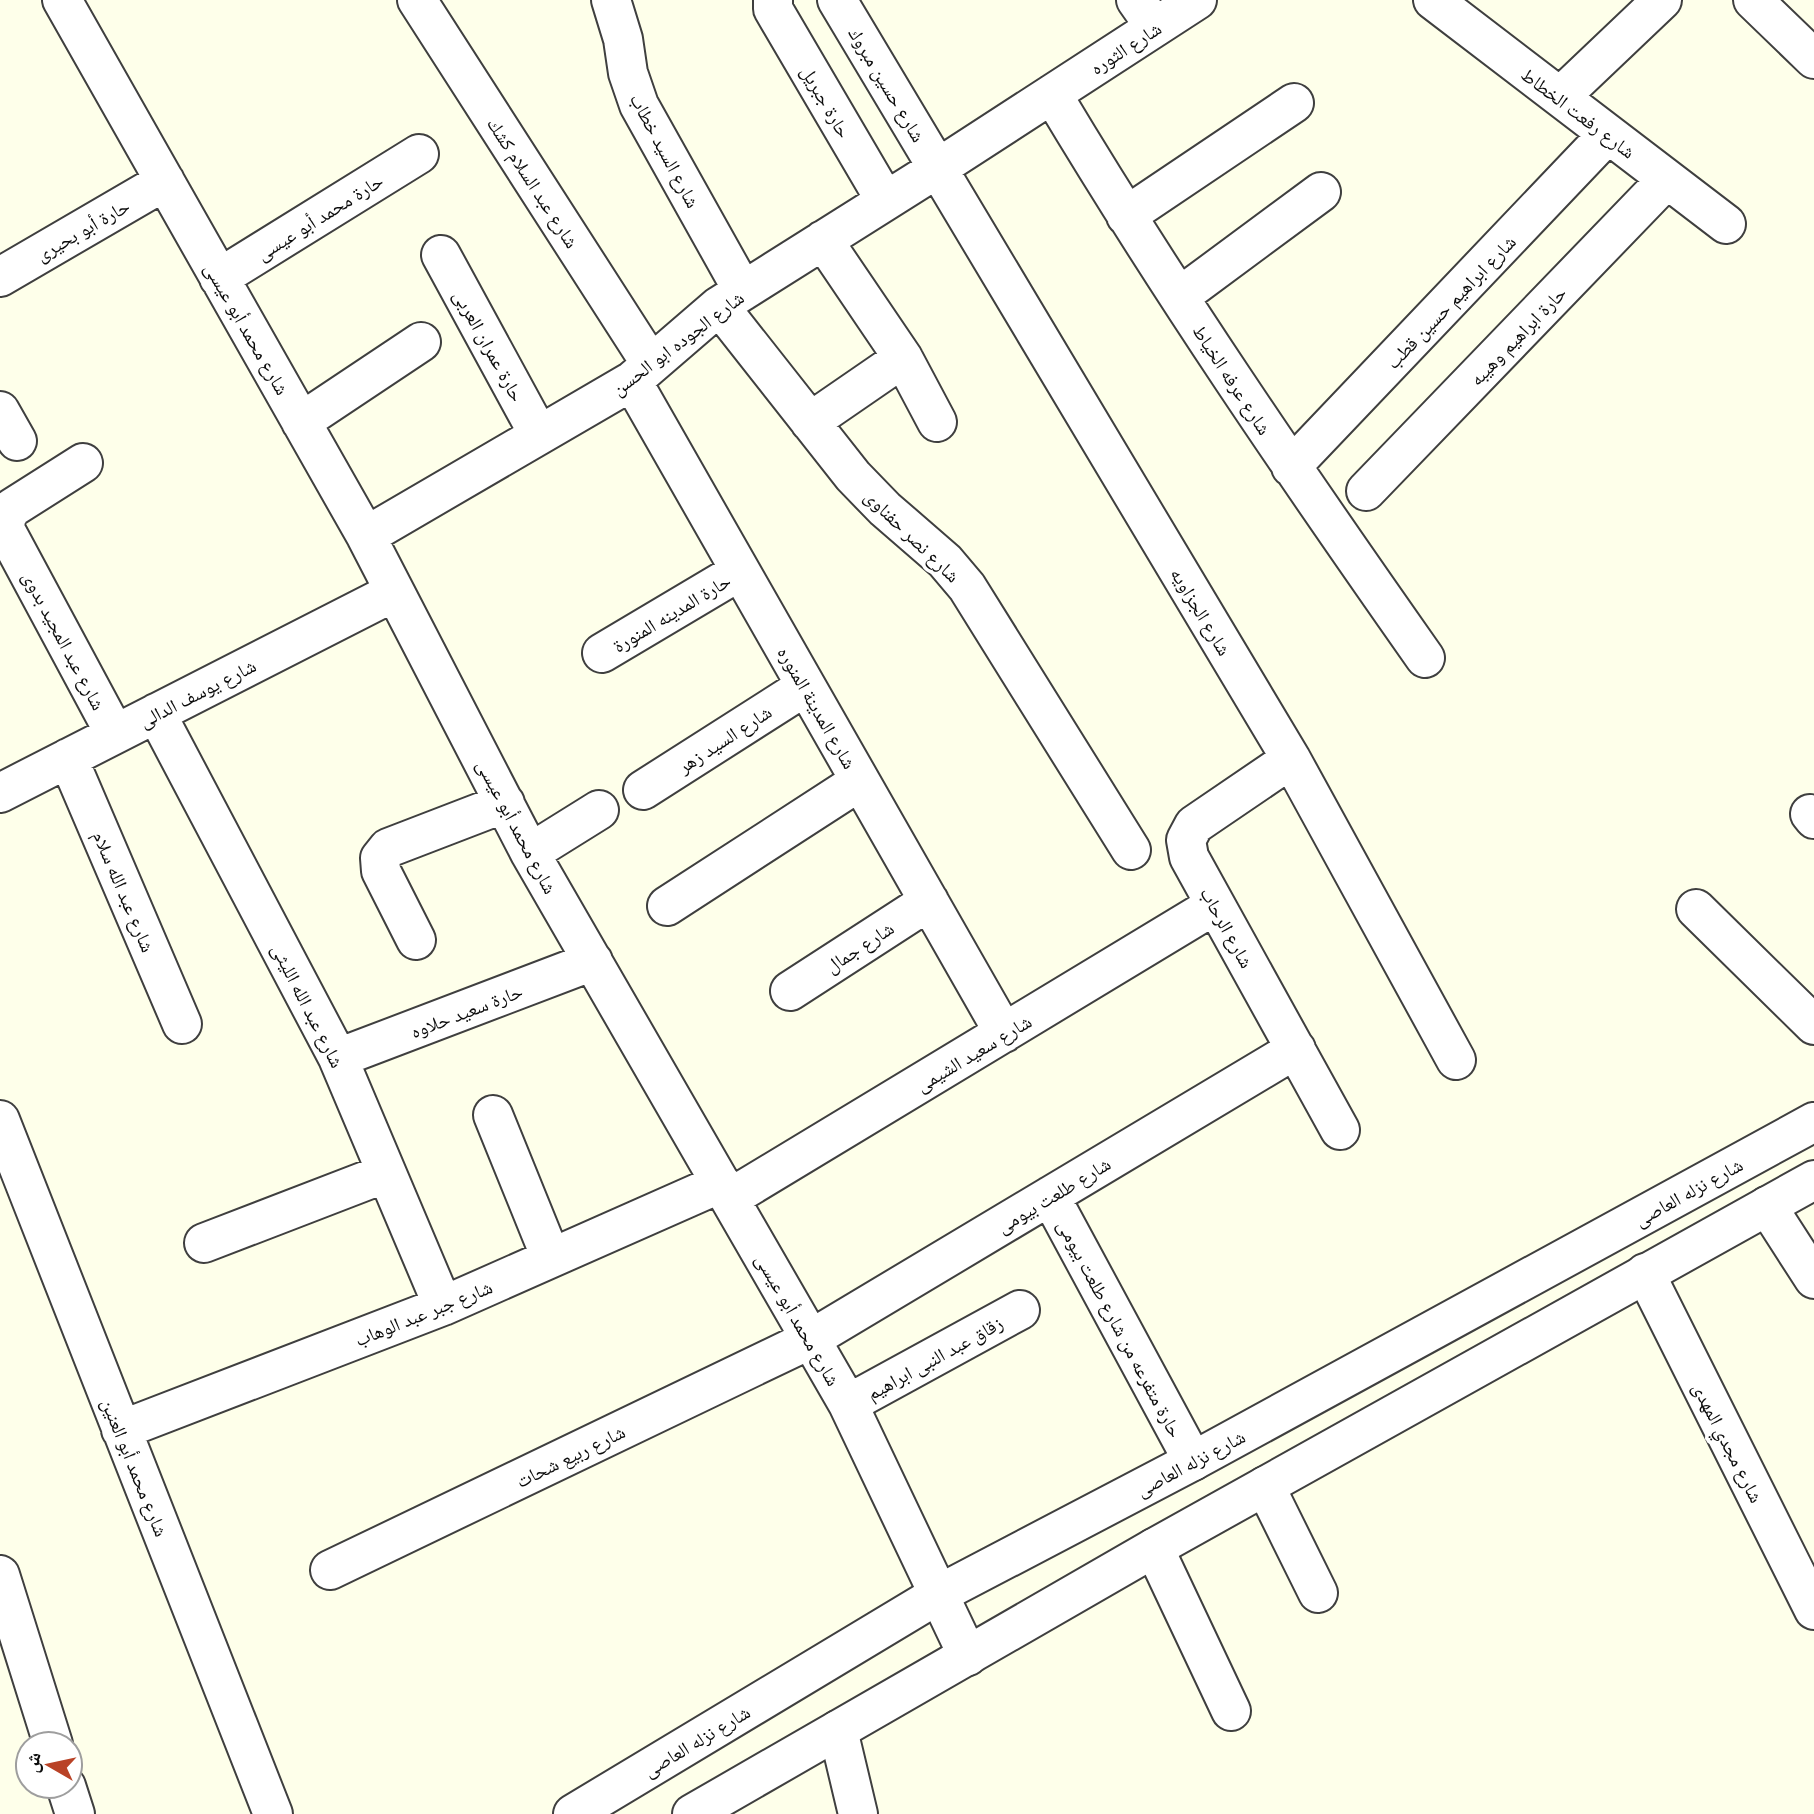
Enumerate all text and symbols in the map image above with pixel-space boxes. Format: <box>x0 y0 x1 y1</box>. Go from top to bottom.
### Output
street label: شارع الثوره <box>1084 14 1166 80</box>
street label: شارع حسين مبروك <box>843 22 933 146</box>
street label: حارة جبريل <box>796 60 858 142</box>
street label: شارع رفعت الخطاط <box>1517 60 1641 164</box>
street label: شارع السيد خطاب <box>625 88 707 212</box>
street label: شارع عبد السلام كشك <box>480 112 586 253</box>
street label: حارة محمد أبو عيسى <box>251 167 387 265</box>
street label: حارة أبو بحيرى <box>30 192 134 266</box>
street label: شارع ابراهيم حسين قطب <box>1379 228 1522 374</box>
street label: شارع محمد أبو عيسى <box>199 257 297 399</box>
street label: حارة ابراهيم وهيبه <box>1463 279 1572 391</box>
street label: حارة عمران العربى <box>448 284 532 406</box>
street label: شارع الجوده ابو الحسن <box>605 284 749 400</box>
street label: شارع عرفه الخياط <box>1188 319 1278 439</box>
street label: شارع نصر حفناوى <box>859 483 967 587</box>
street label: شارع الجزاويه <box>1166 562 1238 660</box>
street label: شارع عبد المجيد بدوى <box>17 566 113 714</box>
street label: حارة المدينه المنورة <box>607 566 735 658</box>
street label: شارع المدينة المنوره <box>772 641 864 773</box>
street label: شارع يوسف الدالى <box>134 651 260 733</box>
street label: شارع السيد زهر <box>671 698 776 779</box>
street label: شارع محمد أبو عيسى <box>471 754 565 898</box>
street label: شارع عبد الله سلام <box>86 826 162 957</box>
street label: شارع الرحاب <box>1195 882 1261 972</box>
street label: شارع جمال <box>820 914 898 978</box>
street label: شارع عبد الله الليثى <box>266 938 352 1072</box>
street label: حارة سعيد حلاوه <box>406 977 526 1043</box>
street label: شارع سعيد الشيمى <box>910 1007 1036 1097</box>
street label: شارع طلعت بيومى <box>991 1150 1115 1238</box>
street label: شارع نزله العاصى <box>1629 1150 1747 1232</box>
street label: حارة متفرعه من شارع طلعت بيومى <box>1052 1214 1190 1442</box>
street label: شارع محمد أبو عيسى <box>750 1248 848 1390</box>
street label: شارع جبر عبد الوهاب <box>350 1273 496 1351</box>
street label: زقاق عبد النبى ابراهيم <box>861 1309 1007 1406</box>
street label: شارع مجدي المهدى <box>1684 1377 1771 1508</box>
street label: شارع محمد أبو العنين <box>96 1394 176 1540</box>
street label: شارع ربيع شحات <box>511 1417 629 1494</box>
street label: شارع نزله العاصى <box>1131 1422 1249 1502</box>
street label: شارع نزله العاصى <box>638 1698 754 1782</box>
north arrow <box>14 1730 84 1800</box>
text: ش <box>17 1750 46 1774</box>

